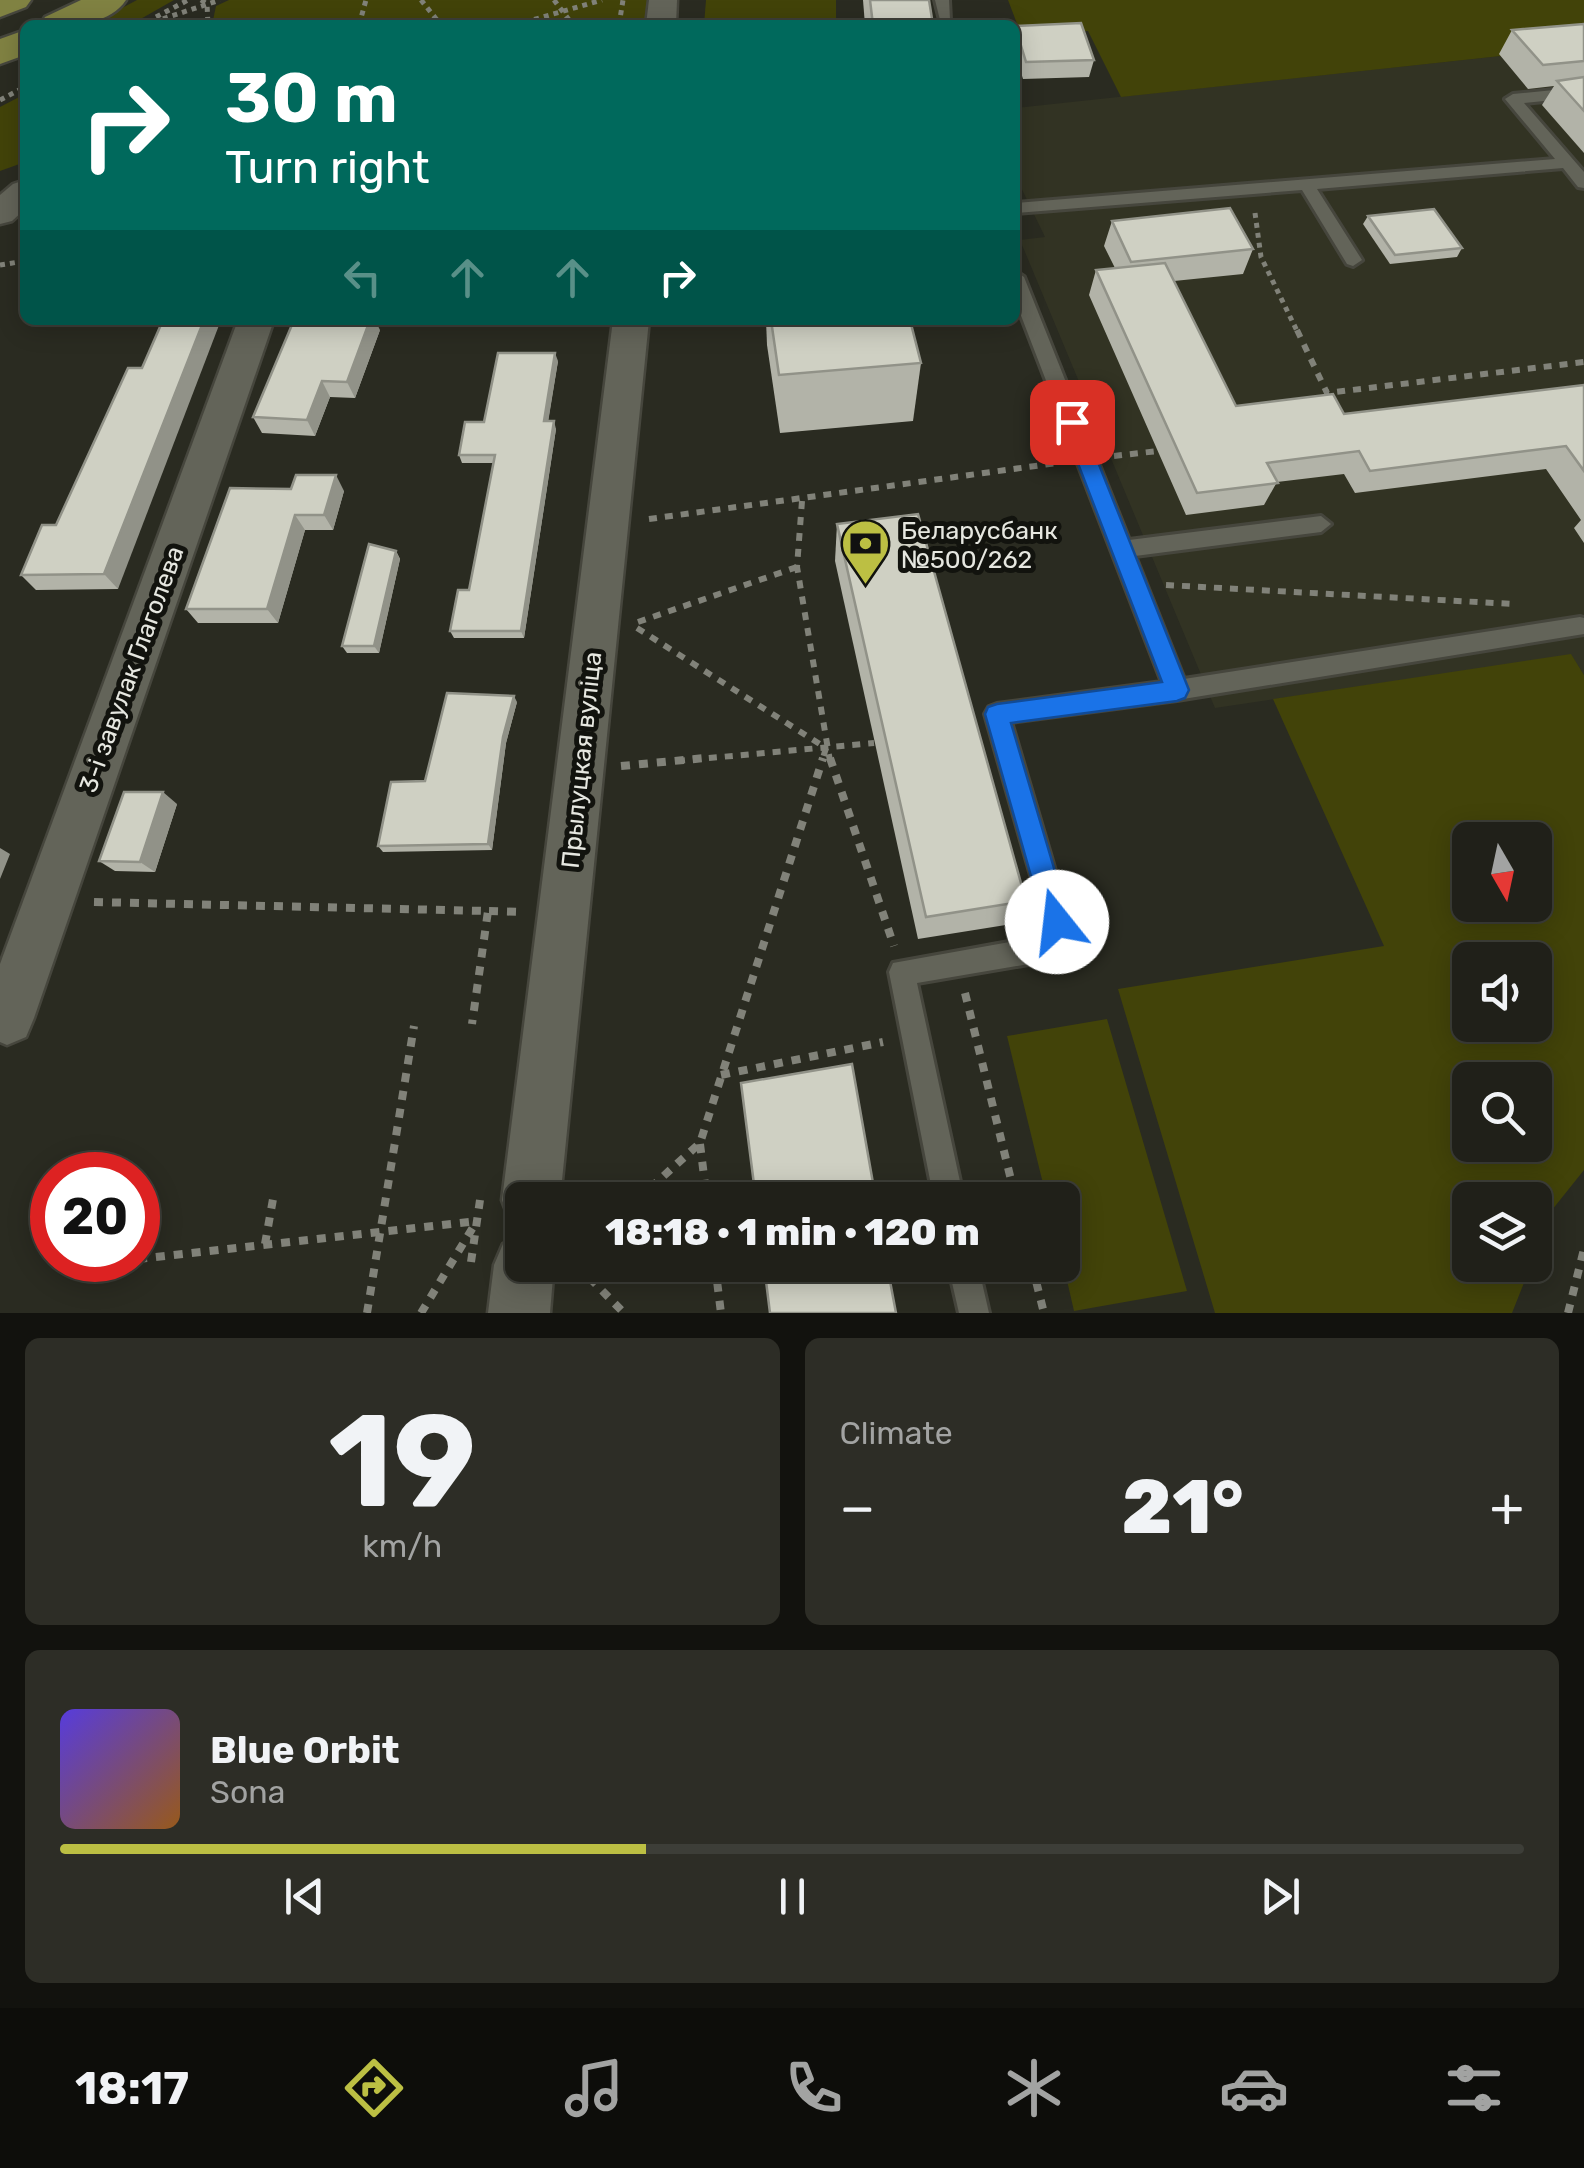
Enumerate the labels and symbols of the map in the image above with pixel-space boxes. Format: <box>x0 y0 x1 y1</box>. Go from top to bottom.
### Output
pin <box>1030 380 1115 465</box>
place label: Беларусбанк №500/262 <box>901 516 1058 574</box>
bank icon: Беларусбанк №500/262 <box>840 518 892 586</box>
street label: 3-і завулак Глаголева <box>73 542 190 796</box>
street label: Прылуцкая вуліца <box>556 650 607 870</box>
north arrow <box>1452 822 1552 922</box>
position arrow <box>1005 870 1109 974</box>
speed limit sign: 20 <box>30 1152 160 1282</box>

